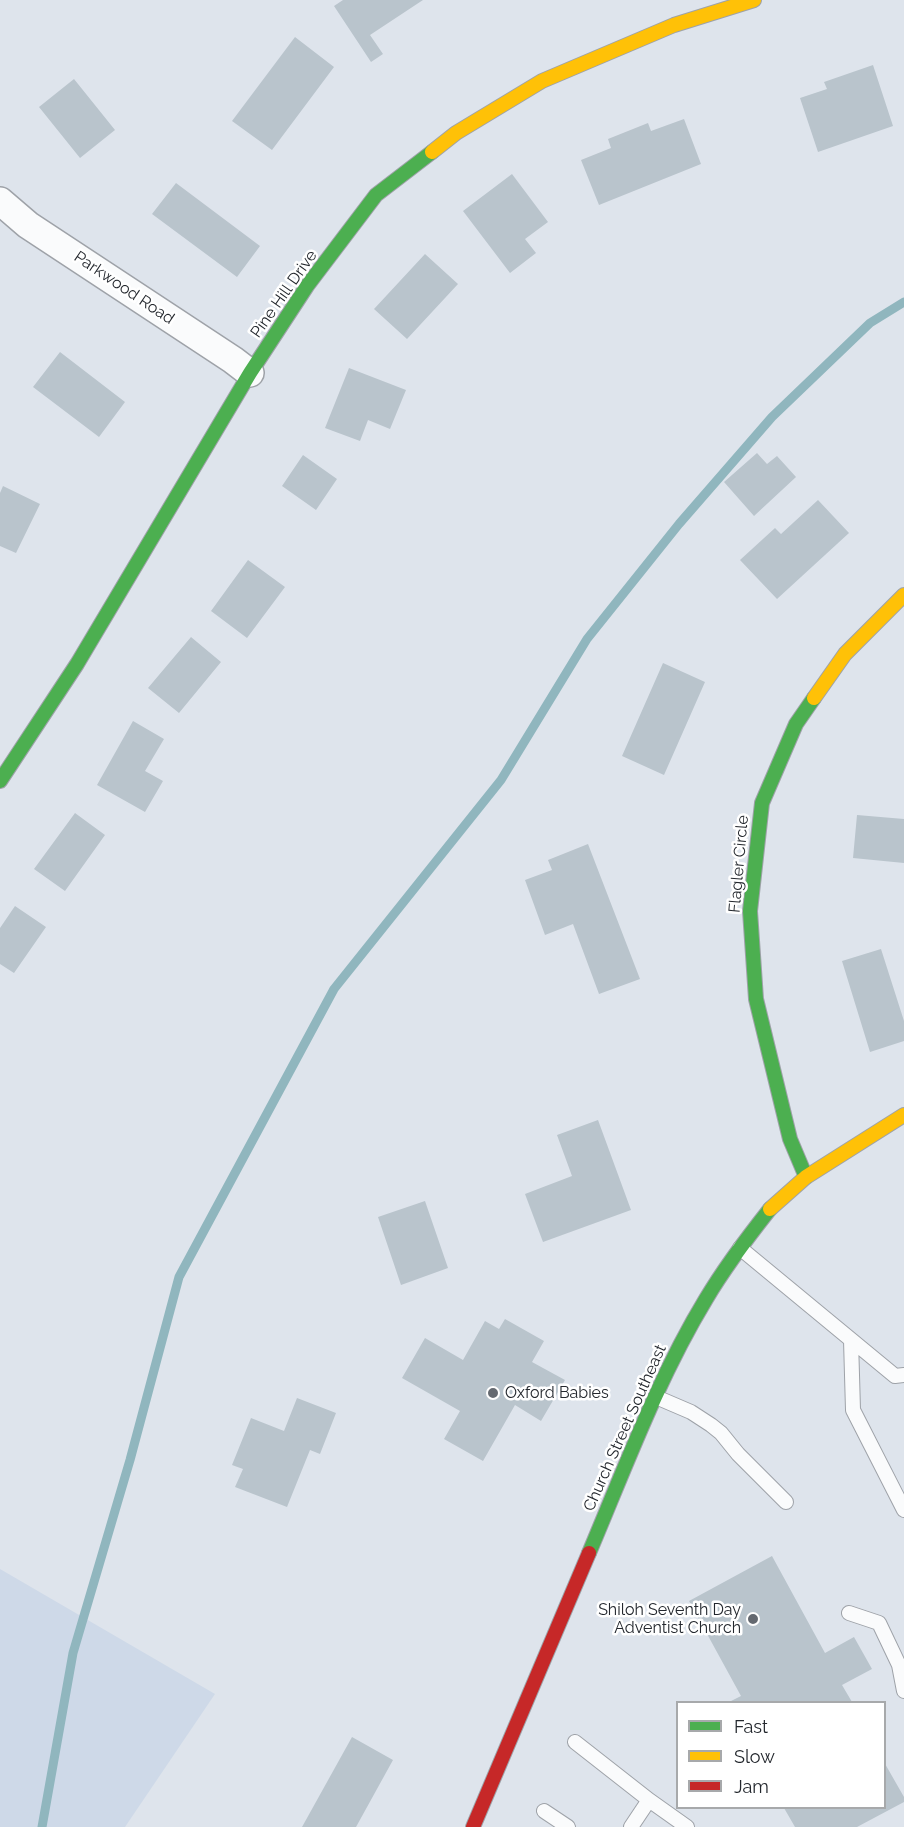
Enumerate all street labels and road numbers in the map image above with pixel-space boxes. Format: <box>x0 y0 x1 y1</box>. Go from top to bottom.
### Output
street label: Parkwood Road <box>70 247 178 329</box>
street label: Pine Hill Drive <box>247 247 321 341</box>
street label: Flagler Circle <box>725 814 753 914</box>
street label: Church Street Southeast <box>580 1342 670 1514</box>

